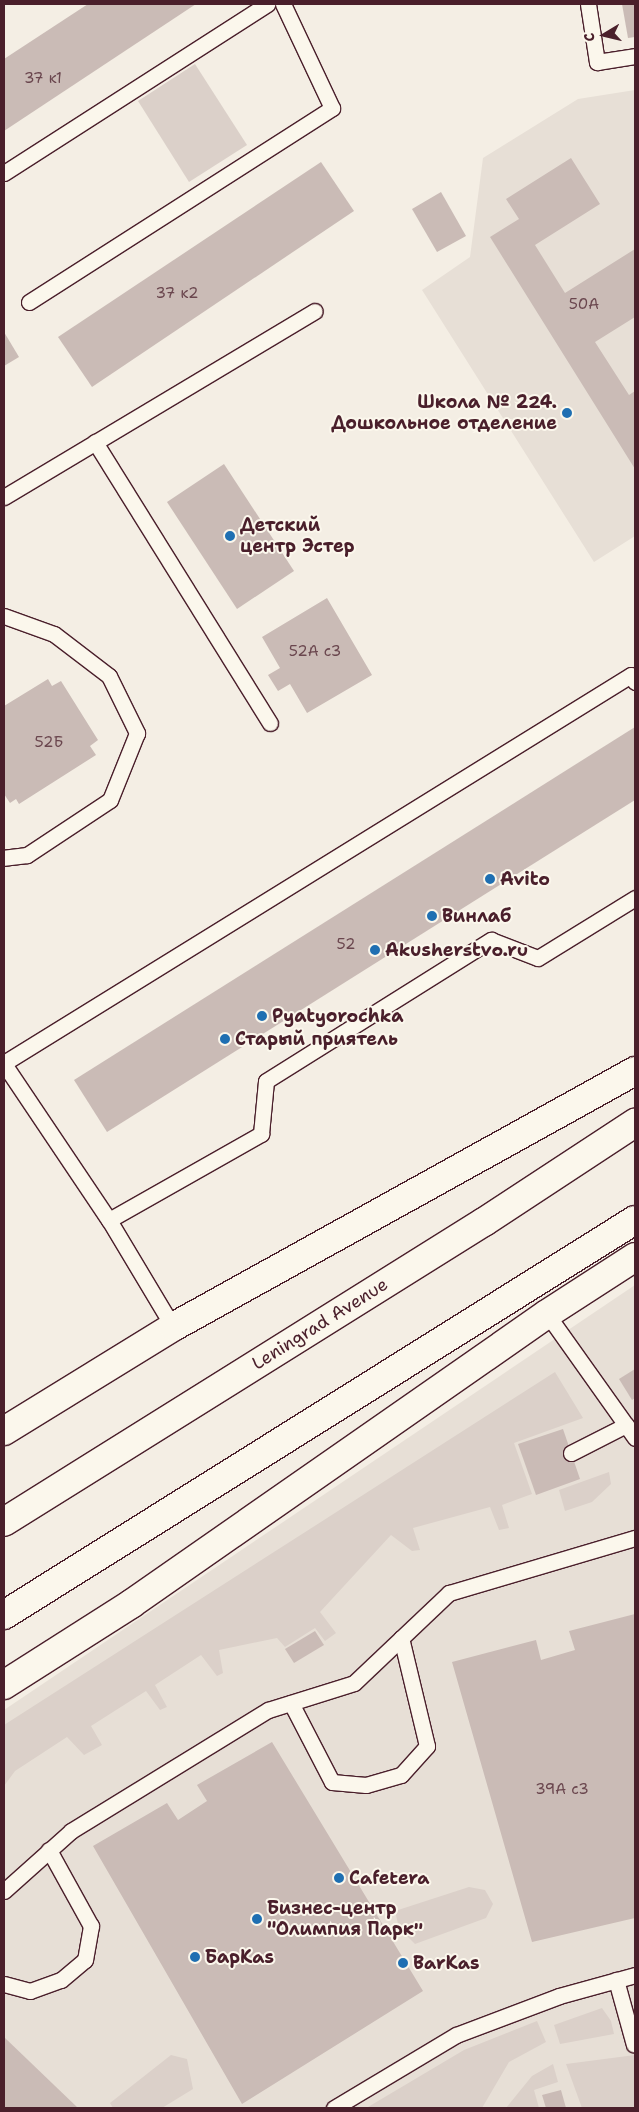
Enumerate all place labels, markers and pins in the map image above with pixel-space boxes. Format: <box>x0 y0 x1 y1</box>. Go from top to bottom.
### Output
place label: Школа № 224. Дошкольное отделение <box>331 392 557 434</box>
marker: Школа № 224. Дошкольное отделение <box>561 407 573 419</box>
place label: Детский центр Эстер <box>240 515 355 558</box>
marker: Детский центр Эстер <box>224 530 236 542</box>
place label: Avito <box>500 868 550 890</box>
marker: Avito <box>484 873 496 885</box>
place label: Винлаб <box>442 905 511 927</box>
marker: Винлаб <box>426 910 438 922</box>
place label: Akusherstvo.ru <box>385 939 528 961</box>
marker: Akusherstvo.ru <box>369 944 381 956</box>
place label: Pyatyorochka <box>272 1005 403 1027</box>
marker: Pyatyorochka <box>256 1010 268 1022</box>
place label: Старый приятель <box>235 1028 398 1050</box>
marker: Старый приятель <box>219 1033 231 1045</box>
place label: Cafetera <box>349 1867 429 1889</box>
marker: Cafetera <box>333 1872 345 1884</box>
place label: Бизнес-центр "Олимпия Парк" <box>267 1898 423 1940</box>
marker: Бизнес-центр "Олимпия Парк" <box>251 1913 263 1925</box>
place label: БарKas <box>205 1946 274 1968</box>
marker: БарKas <box>189 1951 201 1963</box>
place label: BarKas <box>413 1952 479 1974</box>
marker: BarKas <box>397 1957 409 1969</box>

